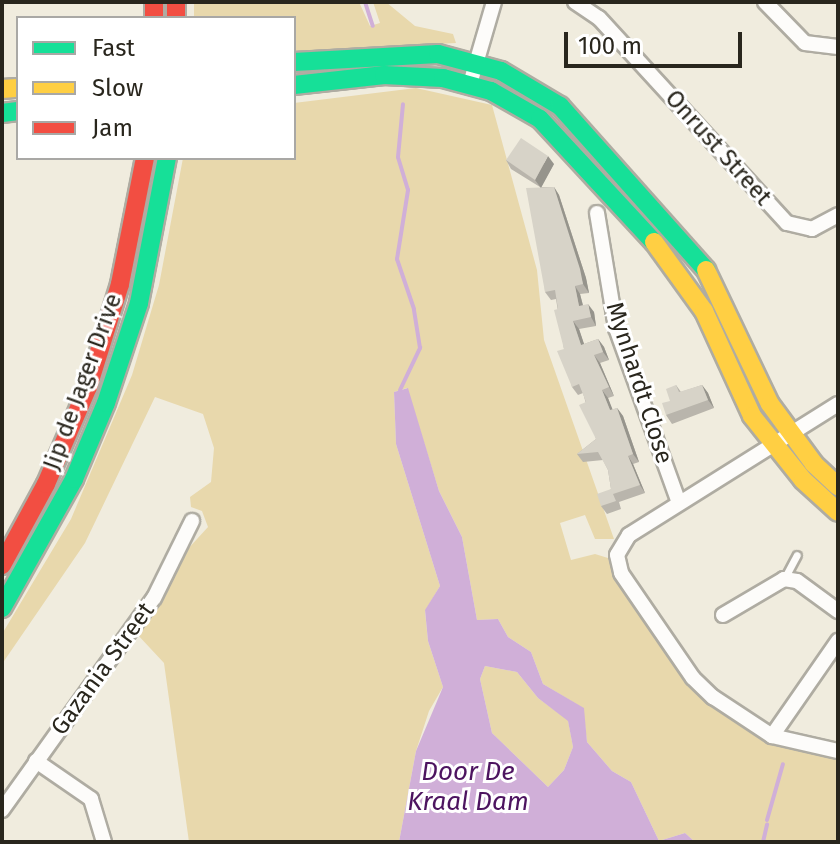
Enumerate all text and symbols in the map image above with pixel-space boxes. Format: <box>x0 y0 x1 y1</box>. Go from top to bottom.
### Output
legend <box>16 16 296 160</box>
scale bar <box>568 16 746 66</box>
text: 100 m <box>578 32 642 60</box>
text: Fast <box>92 34 135 62</box>
text: Slow <box>92 74 143 102</box>
street label: Onrust Street <box>659 84 777 212</box>
text: Jam <box>92 114 133 142</box>
street label: Jip de Jager Drive <box>38 290 128 474</box>
street label: Mynhardt Close <box>599 299 679 467</box>
street label: Gazania Street <box>45 597 161 741</box>
water label: Door De Kraal Dam <box>407 756 529 818</box>

